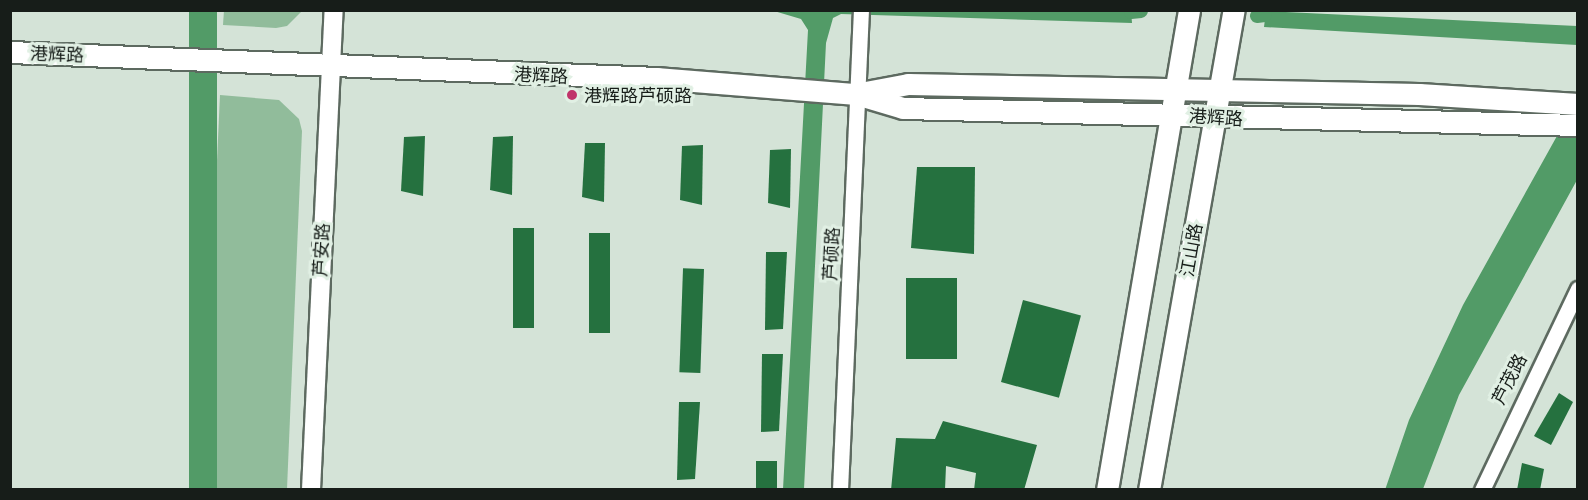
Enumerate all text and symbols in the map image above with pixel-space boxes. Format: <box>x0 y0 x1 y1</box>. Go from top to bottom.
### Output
street label: 港辉路 <box>30 42 84 66</box>
street label: 港辉路 <box>513 63 569 87</box>
place label: 港辉路芦硕路 <box>584 84 692 106</box>
marker: 港辉路芦硕路 <box>565 88 579 102</box>
street label: 港辉路 <box>1188 104 1244 130</box>
street label: 芦安路 <box>309 222 333 278</box>
street label: 江山路 <box>1176 222 1206 278</box>
street label: 芦硕路 <box>819 226 843 282</box>
street label: 芦茂路 <box>1487 350 1531 408</box>

